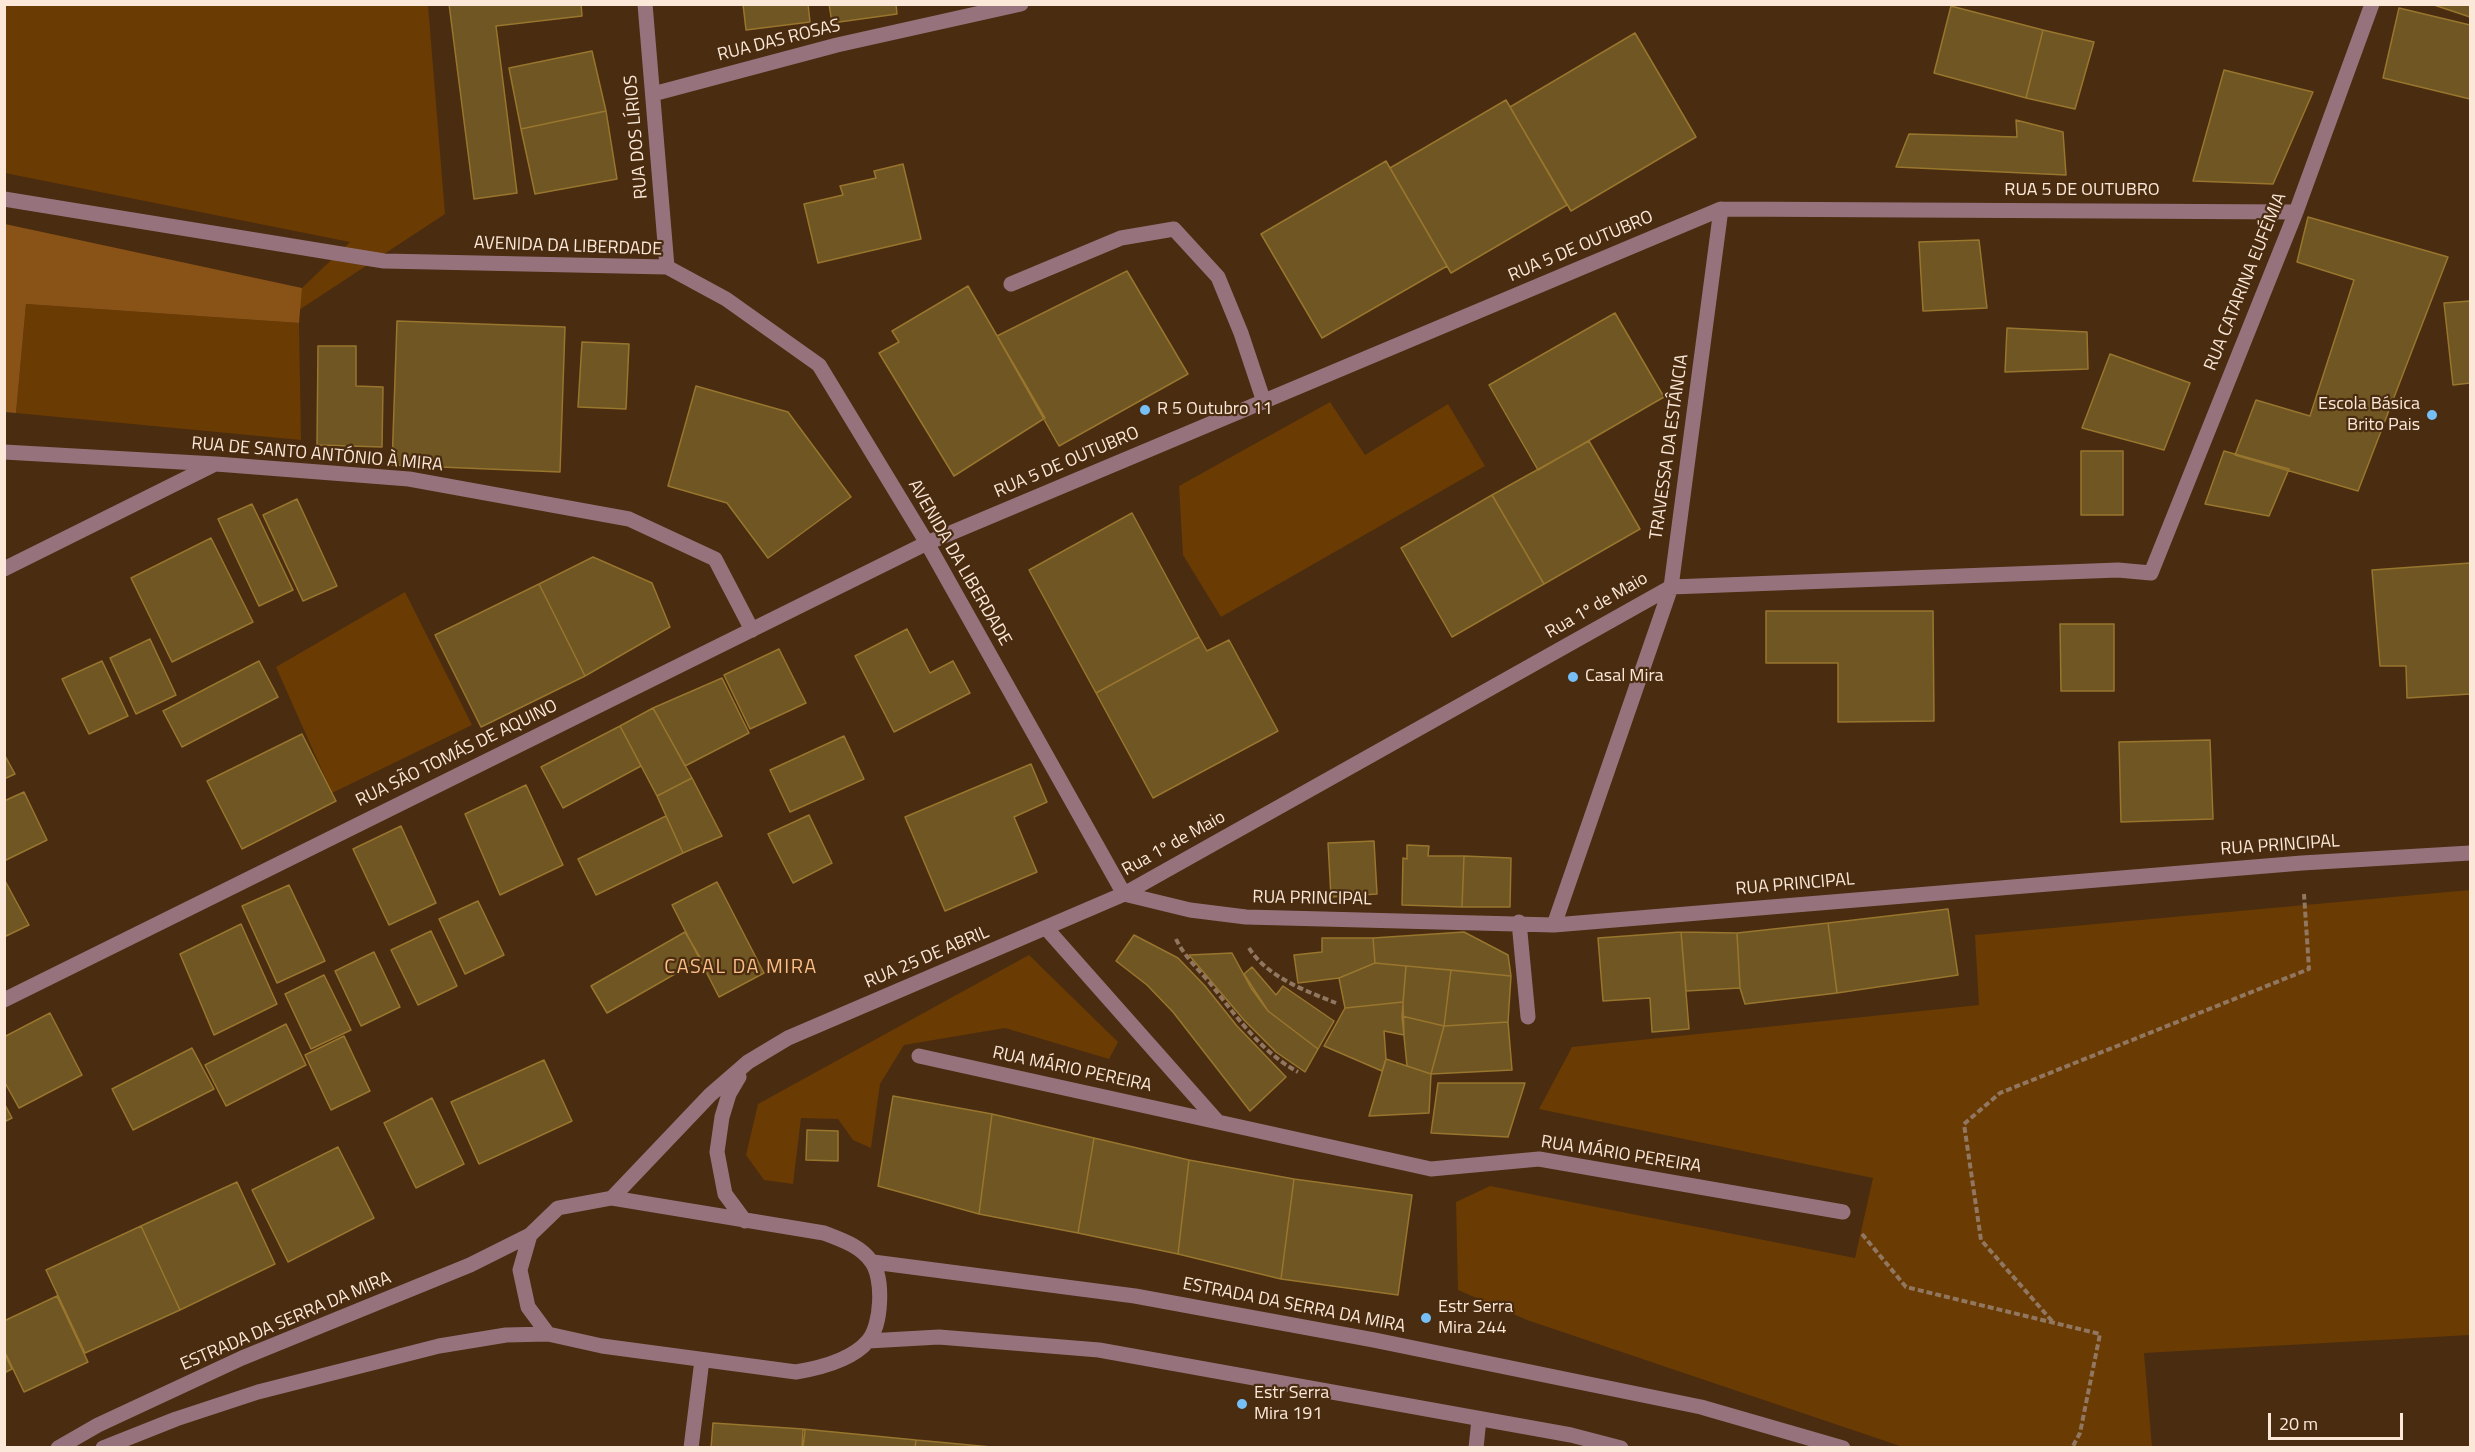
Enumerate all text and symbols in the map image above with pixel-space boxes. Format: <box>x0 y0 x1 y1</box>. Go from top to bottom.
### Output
street label: RUA DAS ROSAS <box>715 15 843 67</box>
street label: RUA DOS LÍRIOS <box>621 74 653 200</box>
street label: RUA 5 DE OUTUBRO <box>2004 180 2160 202</box>
street label: RUA CATARINA EUFÉMIA <box>2200 190 2292 374</box>
street label: RUA 5 DE OUTUBRO <box>1505 207 1657 287</box>
street label: AVENIDA DA LIBERDADE <box>474 233 662 261</box>
street label: TRAVESSA DA ESTÂNCIA <box>1646 353 1694 541</box>
place label: Escola Básica Brito Pais <box>2318 394 2420 436</box>
place label: R 5 Outubro 11 <box>1157 399 1273 421</box>
marker: R 5 Outubro 11 <box>1138 403 1152 417</box>
marker: Escola Básica Brito Pais <box>2425 408 2439 422</box>
street label: RUA 5 DE OUTUBRO <box>991 423 1143 503</box>
street label: RUA DE SANTO ANTÓNIO À MIRA <box>190 433 444 477</box>
street label: AVENIDA DA LIBERDADE <box>903 476 1015 650</box>
street label: Rua 1º de Maio <box>1542 568 1652 644</box>
place label: Casal Mira <box>1585 666 1664 688</box>
marker: Casal Mira <box>1566 670 1580 684</box>
street label: RUA SÃO TOMÁS DE AQUINO <box>353 696 561 812</box>
street label: Rua 1º de Maio <box>1119 807 1229 881</box>
street label: RUA PRINCIPAL <box>2220 831 2340 861</box>
street label: RUA PRINCIPAL <box>1735 869 1855 901</box>
street label: RUA PRINCIPAL <box>1252 887 1372 911</box>
street label: RUA 25 DE ABRIL <box>862 922 992 994</box>
district label: CASAL DA MIRA <box>664 956 818 980</box>
street label: RUA MÁRIO PEREIRA <box>990 1043 1154 1097</box>
street label: RUA MÁRIO PEREIRA <box>1539 1132 1703 1178</box>
street label: ESTRADA DA SERRA DA MIRA <box>177 1268 395 1376</box>
street label: ESTRADA DA SERRA DA MIRA <box>1181 1274 1407 1338</box>
place label: Estr Serra Mira 244 <box>1438 1297 1513 1340</box>
marker: Estr Serra Mira 244 <box>1419 1311 1433 1325</box>
place label: Estr Serra Mira 191 <box>1254 1383 1329 1426</box>
marker: Estr Serra Mira 191 <box>1235 1397 1249 1411</box>
scale bar <box>2271 1401 2406 1439</box>
text: 20 m <box>2279 1410 2318 1437</box>

